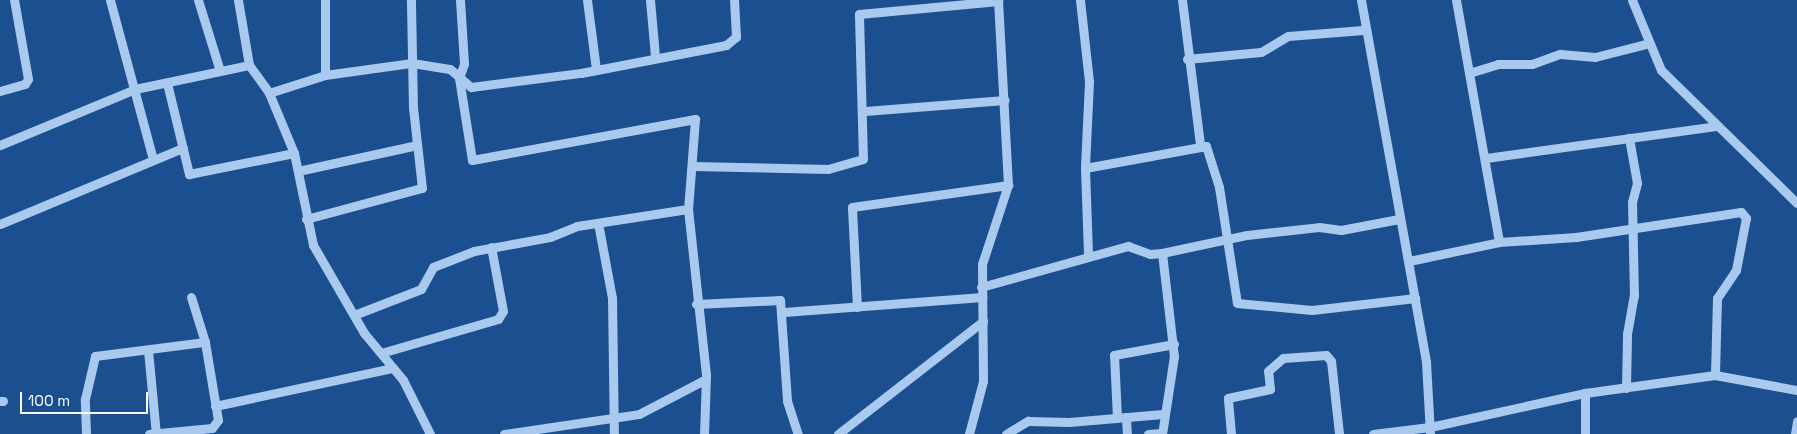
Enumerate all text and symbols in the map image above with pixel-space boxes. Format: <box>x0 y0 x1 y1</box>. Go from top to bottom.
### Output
scale bar <box>22 382 150 414</box>
text: 100 m <box>28 391 70 410</box>

